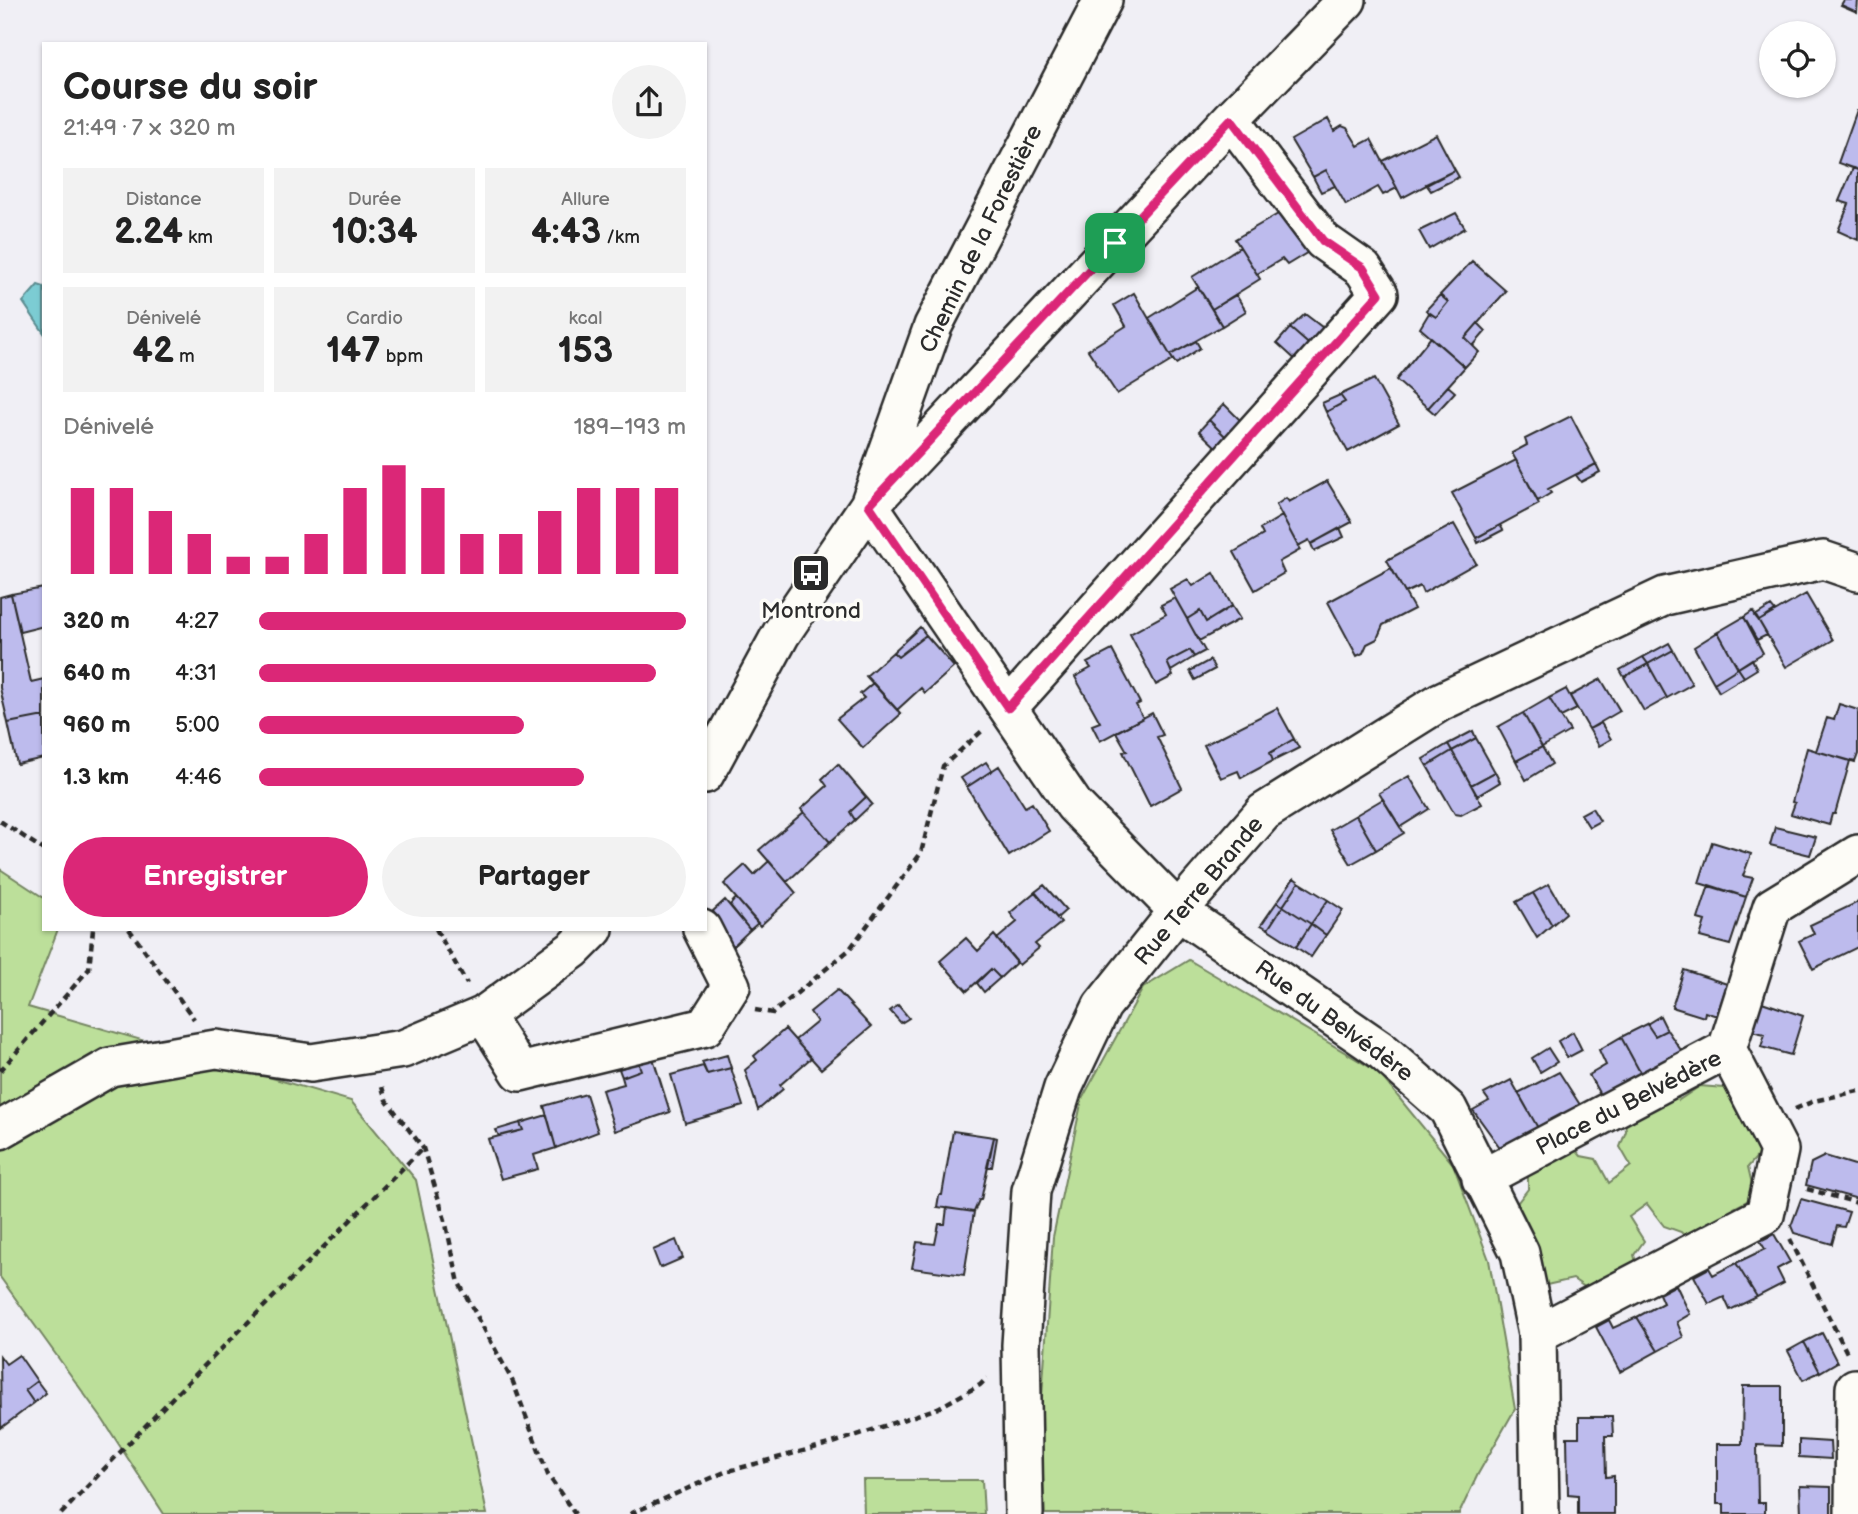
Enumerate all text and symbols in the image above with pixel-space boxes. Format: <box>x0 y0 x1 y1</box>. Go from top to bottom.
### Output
map controls <box>1759 21 1836 98</box>
button: locate <box>1759 21 1836 98</box>
text: Course du soir <box>63 65 318 110</box>
button: share <box>612 65 686 139</box>
text: 21:49 · 7 × 320 m <box>63 114 236 142</box>
street label: Chemin de la Forestière <box>914 120 1048 358</box>
text: Distance <box>126 188 201 211</box>
text: Durée <box>348 188 401 211</box>
text: Allure <box>561 188 610 211</box>
text: 2.24 <box>114 211 183 254</box>
text: 10:34 <box>332 211 418 254</box>
text: 4:43 <box>531 211 601 254</box>
pin <box>1085 213 1145 273</box>
icon: arrive <box>1096 224 1134 262</box>
text: km <box>183 226 213 249</box>
text: /km <box>601 226 640 249</box>
text: Dénivelé <box>126 307 201 330</box>
text: Cardio <box>346 307 403 330</box>
text: kcal <box>568 307 603 330</box>
text: 42 <box>132 330 174 373</box>
text: 147 <box>326 330 381 373</box>
text: 153 <box>558 330 613 373</box>
text: m <box>174 345 195 368</box>
text: bpm <box>381 345 423 368</box>
text: Dénivelé <box>63 413 154 441</box>
text: 189–193 m <box>574 413 686 441</box>
bus stop icon: Montrond <box>790 552 832 594</box>
place label: Montrond <box>761 597 861 625</box>
text: 320 m <box>63 607 130 635</box>
text: 4:27 <box>175 607 219 635</box>
text: 640 m <box>63 659 131 687</box>
text: 4:31 <box>175 659 217 687</box>
text: 960 m <box>63 711 131 739</box>
text: 5:00 <box>175 711 220 739</box>
text: 1.3 km <box>63 763 129 791</box>
text: 4:46 <box>175 763 222 791</box>
street label: Rue Terre Brande <box>1129 811 1269 971</box>
button: Enregistrer <box>63 837 368 917</box>
button: Partager <box>382 837 686 917</box>
street label: Rue du Belvédère <box>1249 954 1419 1088</box>
street label: Place du Belvédère <box>1532 1044 1726 1162</box>

